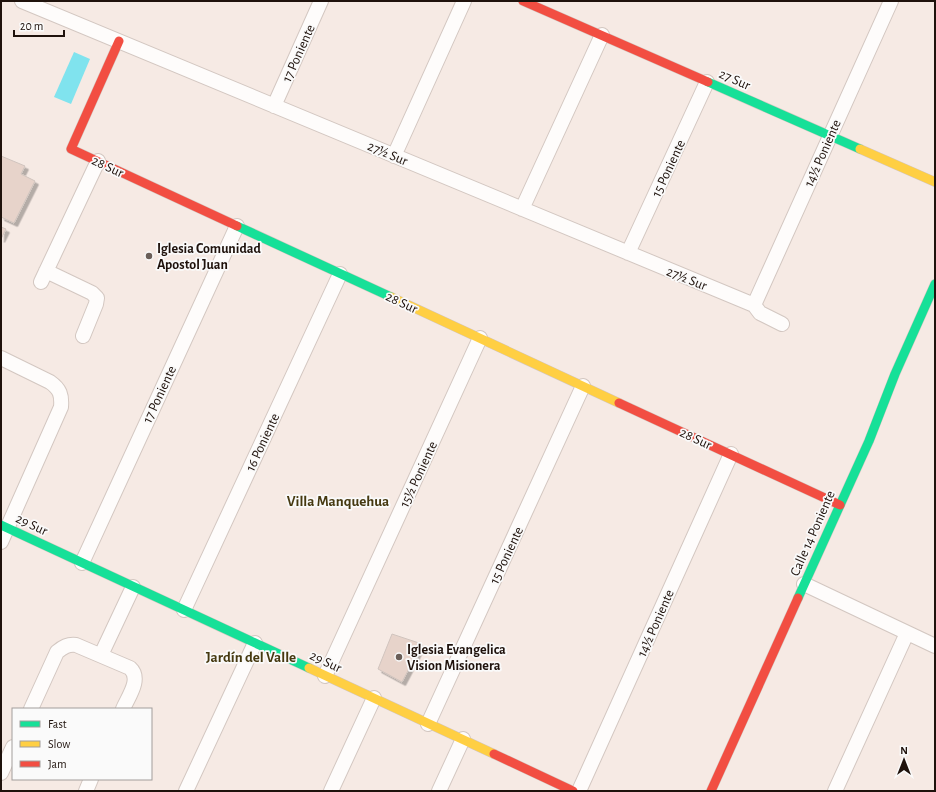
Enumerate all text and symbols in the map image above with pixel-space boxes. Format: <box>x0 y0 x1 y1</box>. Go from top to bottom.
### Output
scale bar <box>14 12 64 38</box>
text: 20 m <box>20 20 43 32</box>
street label: 17 Poniente <box>280 23 318 84</box>
street label: 27 Sur <box>717 67 753 93</box>
street label: 14½ Poniente <box>802 118 844 189</box>
street label: 15 Poniente <box>650 138 688 199</box>
street label: 27½ Sur <box>365 139 410 169</box>
street label: 28 Sur <box>89 153 126 181</box>
place label: Iglesia Comunidad Apostol Juan <box>157 242 262 272</box>
marker: Iglesia Comunidad Apostol Juan <box>144 251 154 261</box>
street label: 27½ Sur <box>664 265 709 294</box>
street label: 28 Sur <box>383 289 420 317</box>
street label: 17 Poniente <box>141 364 179 425</box>
street label: 16 Poniente <box>243 411 282 474</box>
street label: 28 Sur <box>677 425 714 453</box>
street label: 15½ Poniente <box>398 439 440 510</box>
street label: Calle 14 Poniente <box>788 489 838 578</box>
district label: Villa Manquehua <box>287 494 389 509</box>
street label: 29 Sur <box>13 512 50 539</box>
street label: 15 Poniente <box>488 525 526 586</box>
street label: 14½ Poniente <box>635 588 677 659</box>
place label: Iglesia Evangelica Vision Misionera <box>407 643 506 673</box>
street label: 29 Sur <box>307 649 344 676</box>
district label: Jardín del Valle <box>206 650 296 665</box>
marker: Iglesia Evangelica Vision Misionera <box>394 652 404 662</box>
legend <box>12 708 152 780</box>
text: Fast <box>48 718 67 730</box>
text: Slow <box>48 738 70 750</box>
north arrow <box>884 740 924 780</box>
text: N <box>900 745 908 756</box>
text: Jam <box>48 758 67 770</box>

